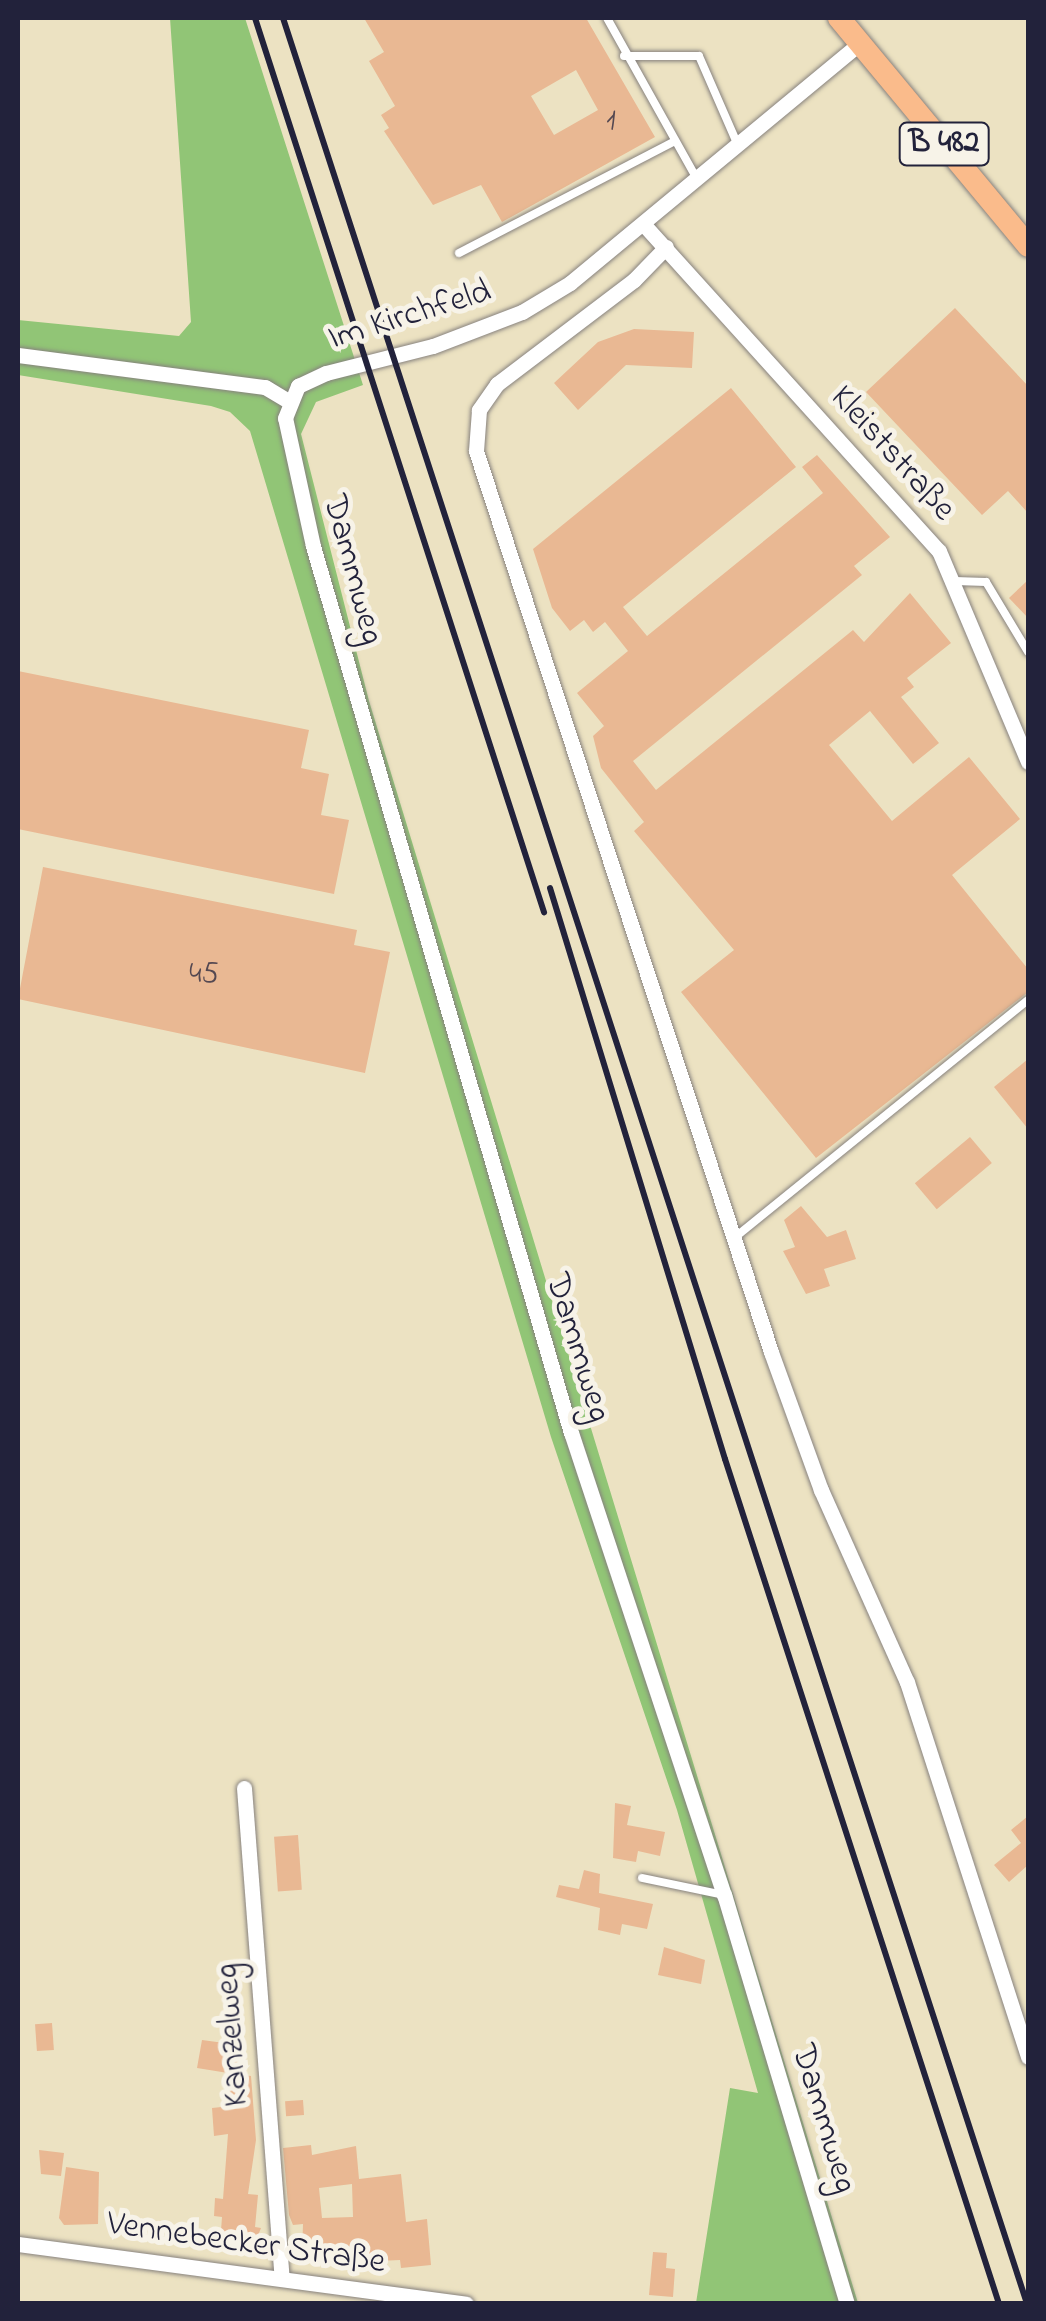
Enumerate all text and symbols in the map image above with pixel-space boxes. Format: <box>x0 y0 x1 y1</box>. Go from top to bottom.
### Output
house number: 1 <box>606 104 616 140</box>
road number: B 482 <box>896 117 992 171</box>
street label: Im Kirchfeld <box>324 271 496 361</box>
street label: Kleiststraße <box>820 378 964 530</box>
street label: Dammweg <box>312 491 392 649</box>
house number: 45 <box>189 957 219 993</box>
street label: Dammweg <box>535 1269 619 1427</box>
street label: Kanzelweg <box>207 1962 259 2108</box>
street label: Dammweg <box>781 2040 865 2198</box>
street label: Vennebecker Straße <box>104 2204 388 2284</box>

